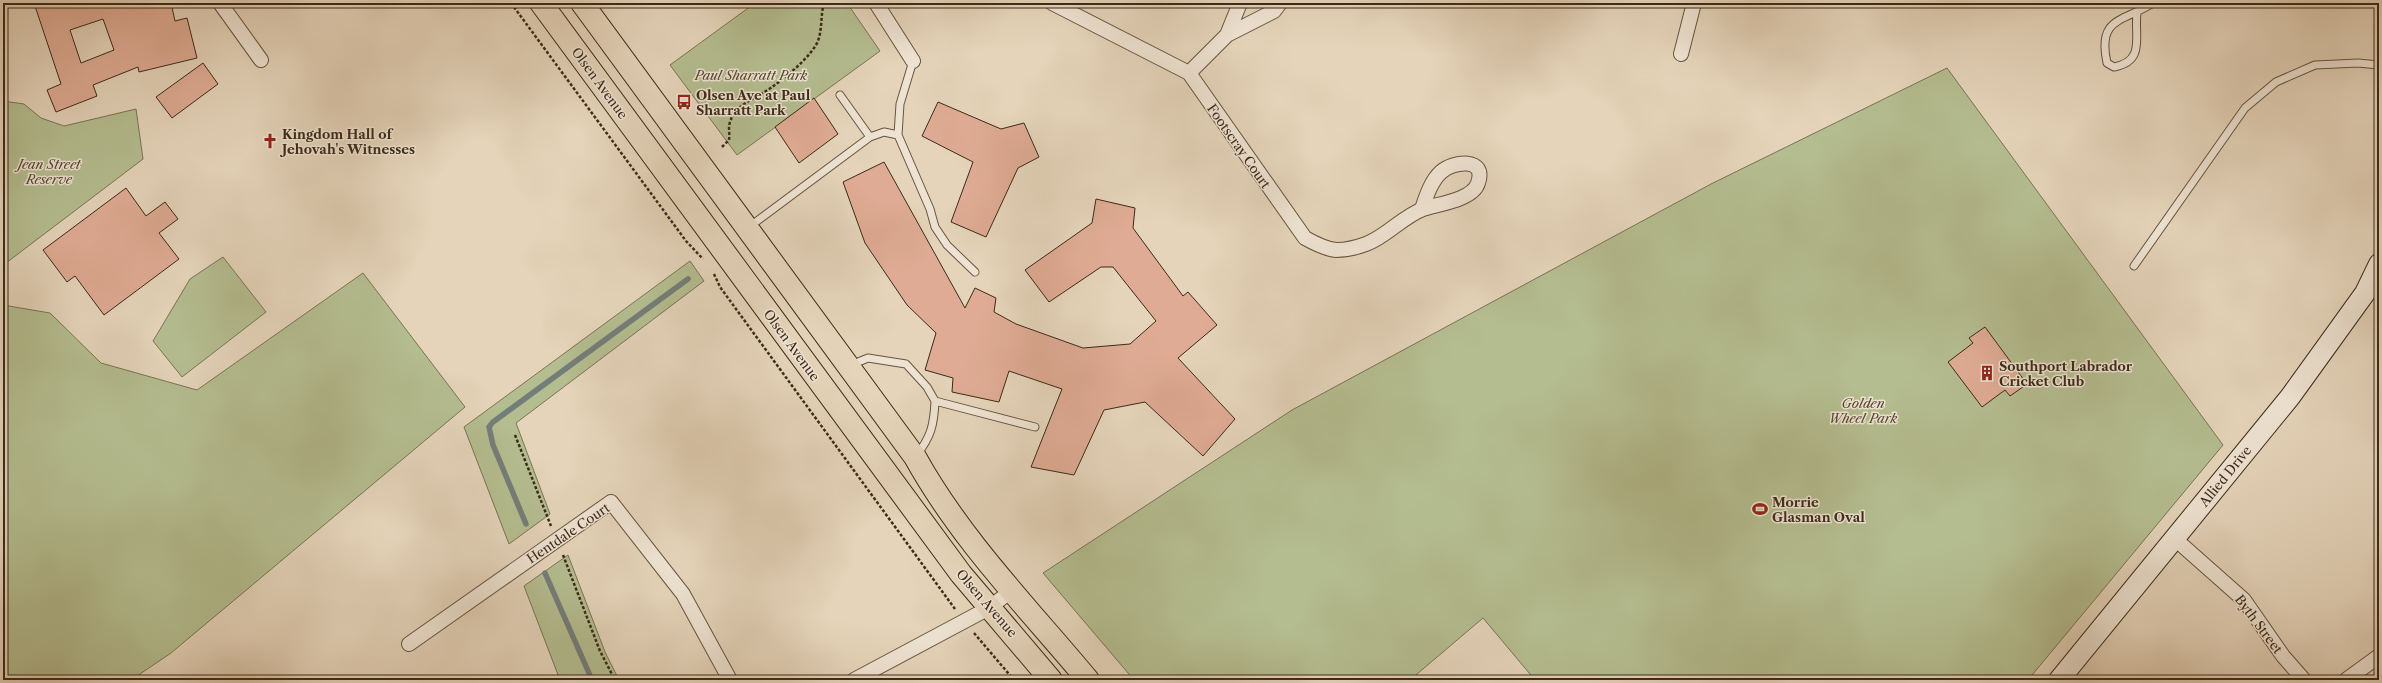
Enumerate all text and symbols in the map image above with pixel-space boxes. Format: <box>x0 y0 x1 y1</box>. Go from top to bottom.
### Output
street label: Olsen Avenue <box>569 44 631 122</box>
park label: Paul Sharratt Park <box>694 67 808 83</box>
place label: Olsen Ave at Paul Sharratt Park <box>696 87 811 118</box>
bus stop icon: Olsen Ave at Paul Sharratt Park <box>675 93 693 111</box>
street label: Footscray Court <box>1204 101 1274 192</box>
place label: Kingdom Hall of Jehovah's Witnesses <box>280 126 415 157</box>
church icon: Kingdom Hall of Jehovah's Witnesses <box>261 132 279 150</box>
park label: Jean Street Reserve <box>14 156 82 187</box>
street label: Olsen Avenue <box>761 306 823 384</box>
place label: Southport Labrador Cricket Club <box>1999 358 2133 389</box>
building icon: Southport Labrador Cricket Club <box>1978 364 1996 382</box>
park label: Golden Wheel Park <box>1829 395 1897 426</box>
street label: Allied Drive <box>2195 442 2254 510</box>
place label: Morrie Glasman Oval <box>1772 494 1865 525</box>
street label: Hentdale Court <box>524 499 613 567</box>
sports icon: Morrie Glasman Oval <box>1751 500 1769 518</box>
street label: Olsen Avenue <box>953 566 1021 640</box>
street label: Byth Street <box>2232 592 2286 657</box>

